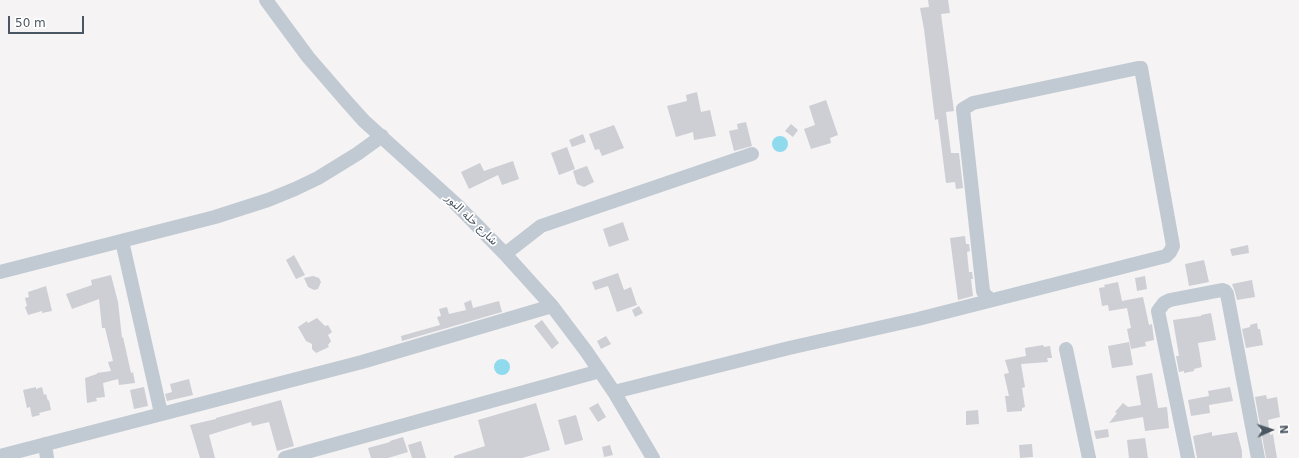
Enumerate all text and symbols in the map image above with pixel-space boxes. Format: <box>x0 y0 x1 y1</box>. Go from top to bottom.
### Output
scale bar <box>10 8 86 34</box>
text: 50 m <box>15 16 46 30</box>
street label: شارع خلة النور <box>442 191 500 249</box>
north arrow <box>1251 410 1291 450</box>
text: N <box>1277 424 1290 434</box>

